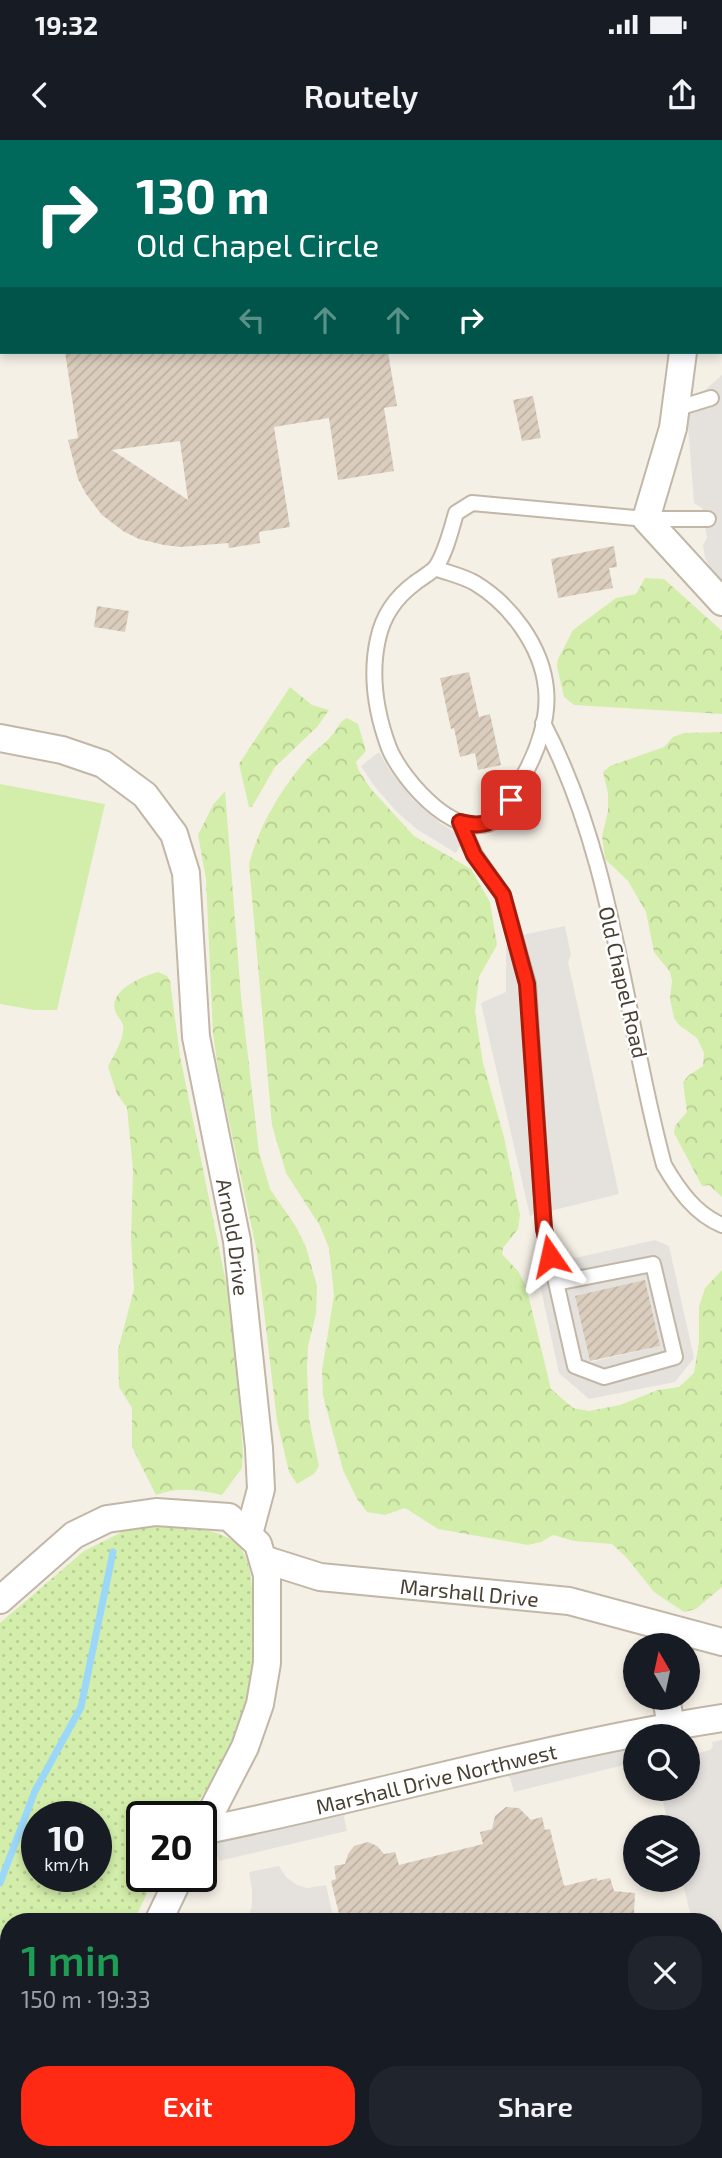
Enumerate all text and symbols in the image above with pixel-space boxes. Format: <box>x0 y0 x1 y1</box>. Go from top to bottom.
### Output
text: 19:32 <box>35 9 98 40</box>
icon: back <box>21 76 59 114</box>
text: Routely <box>304 76 418 114</box>
icon: share <box>663 76 701 114</box>
text: 130 m <box>136 165 270 224</box>
icon: right <box>21 168 112 259</box>
text: Old Chapel Circle <box>136 225 379 263</box>
icon: left <box>233 301 271 339</box>
icon: ahead <box>306 301 344 339</box>
icon: ahead <box>379 301 417 339</box>
icon: right <box>452 301 490 339</box>
pin <box>481 770 541 830</box>
icon: arrive <box>492 781 530 819</box>
street label: Old Chapel Road <box>594 904 654 1060</box>
street label: Arnold Drive <box>212 1176 255 1297</box>
position arrow <box>513 1219 587 1293</box>
street label: Marshall Drive <box>399 1572 540 1611</box>
north arrow <box>623 1633 700 1710</box>
map controls <box>623 1633 700 1892</box>
button: search <box>623 1724 700 1801</box>
street label: Marshall Drive Northwest <box>313 1738 559 1818</box>
speed limit sign: 20 <box>126 1801 217 1892</box>
button: layers <box>623 1815 700 1892</box>
text: 10 <box>48 1816 85 1858</box>
text: km/h <box>44 1853 89 1875</box>
text: 1 min <box>21 1934 121 1984</box>
button: close <box>628 1936 702 2010</box>
text: 150 m · 19:33 <box>21 1985 151 2013</box>
button: Exit <box>21 2066 355 2146</box>
button: Share <box>369 2066 702 2146</box>

